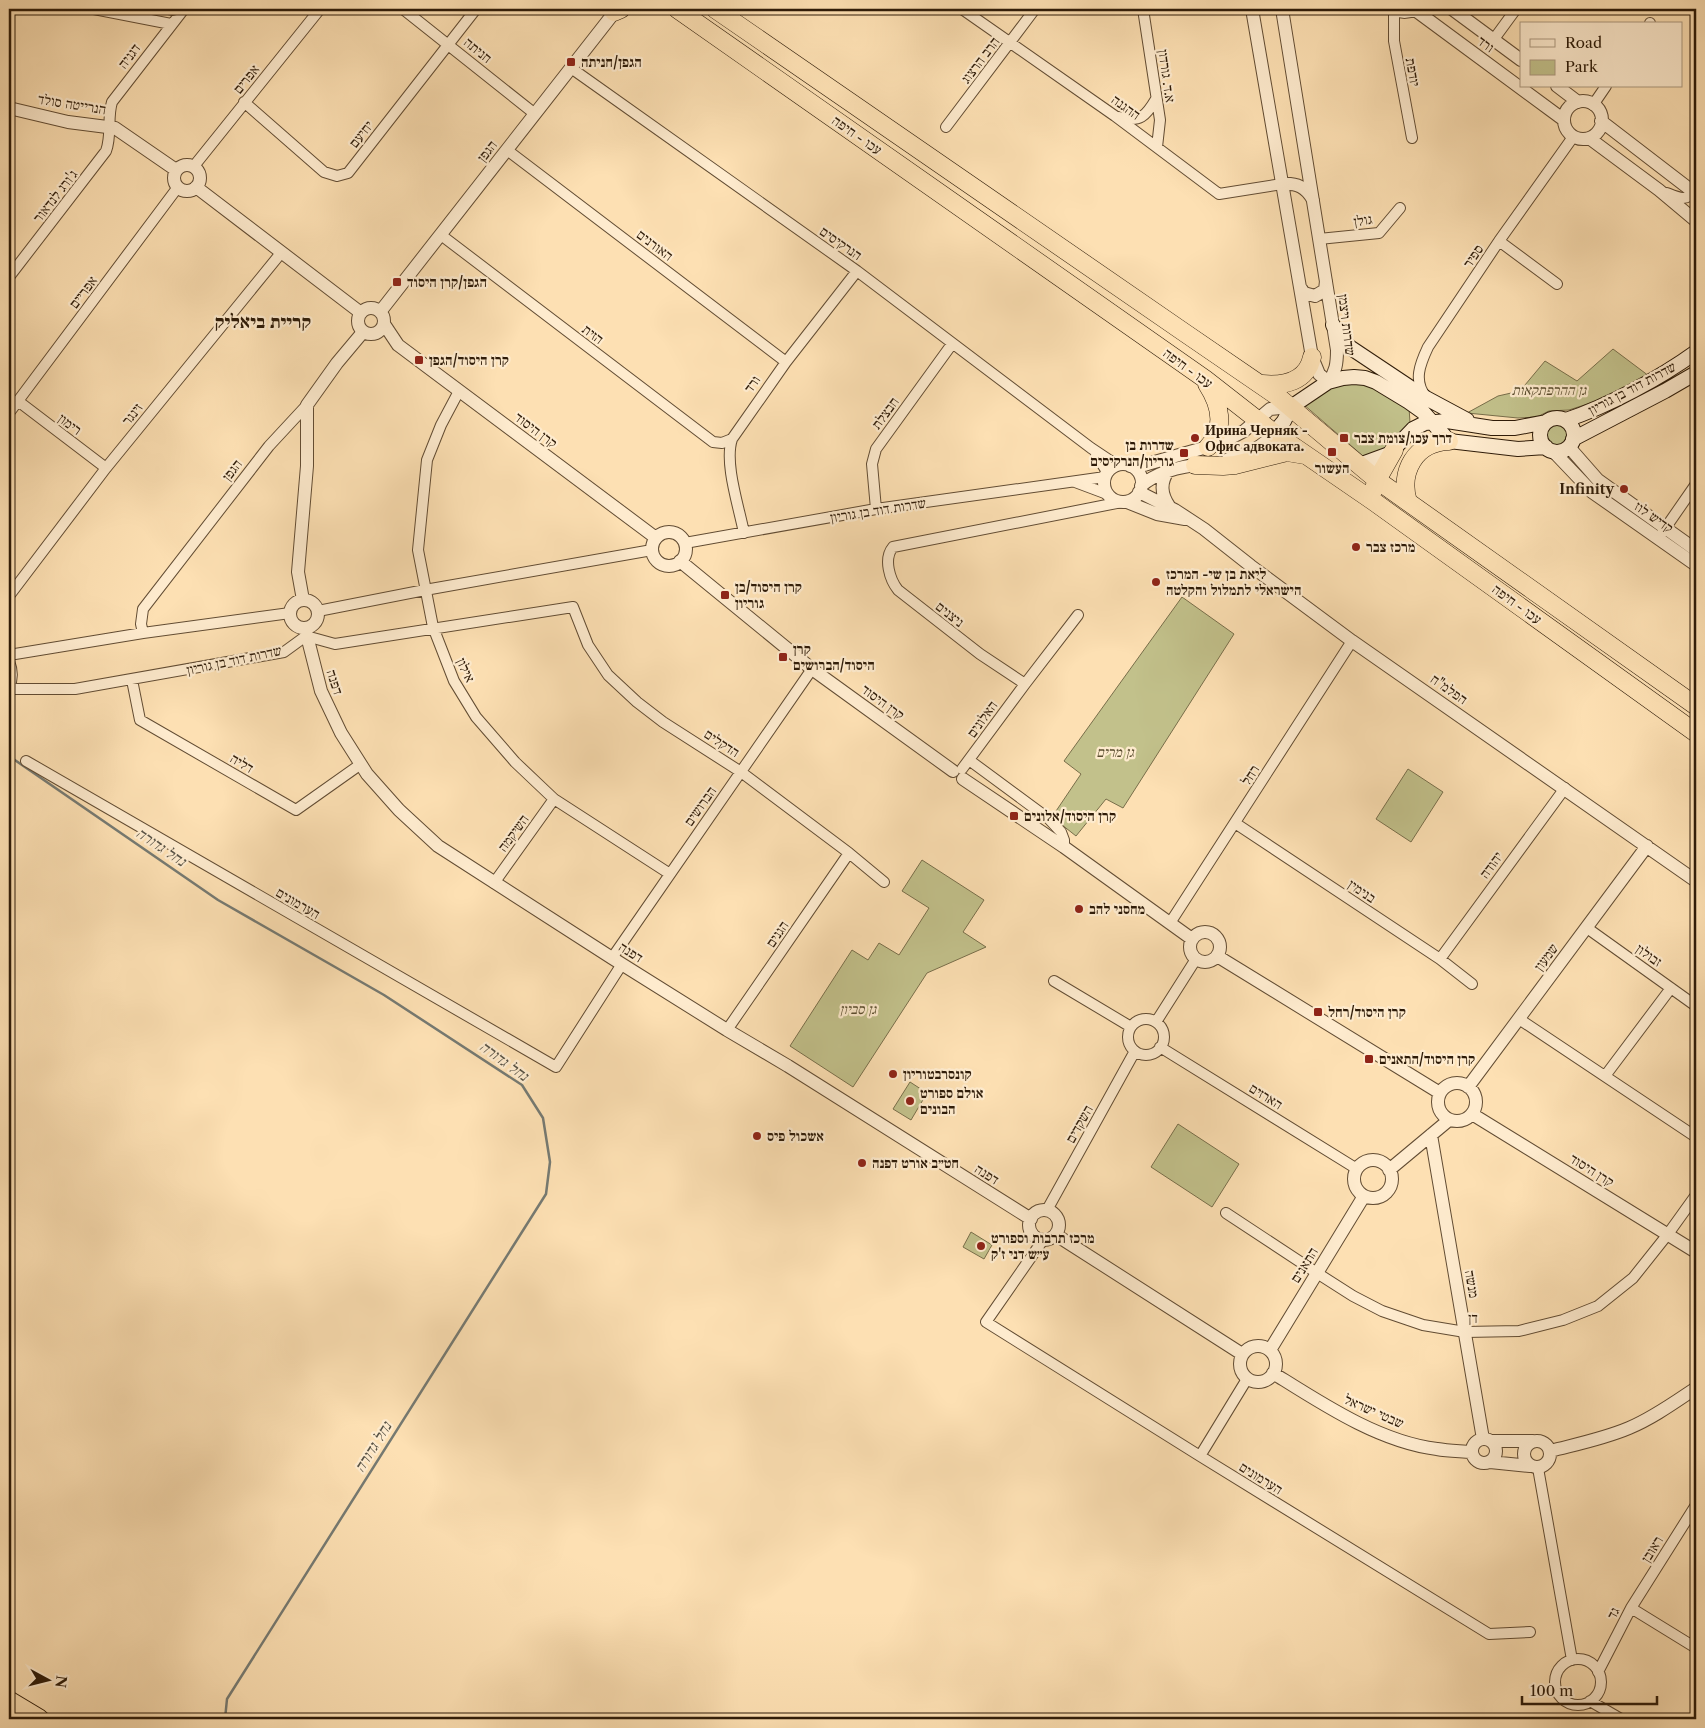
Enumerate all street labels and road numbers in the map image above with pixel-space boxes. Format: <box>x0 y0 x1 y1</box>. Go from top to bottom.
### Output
street label: ורד <box>1474 32 1498 56</box>
street label: חניתה <box>460 33 496 67</box>
street label: הרב הרצוג <box>957 33 1003 87</box>
street label: דגניה <box>114 40 144 72</box>
street label: א.ד. גורדון <box>1154 48 1180 104</box>
street label: יודפת <box>1402 56 1424 88</box>
street label: אפרים <box>229 61 263 97</box>
street label: הנרייטה סולד <box>37 90 107 118</box>
street label: ההגנה <box>1108 90 1144 124</box>
street label: עכו - חיפה <box>829 111 886 159</box>
street label: יחיעם <box>345 117 377 151</box>
street label: הגפן <box>473 137 501 165</box>
street label: ג'ורג לנדאור <box>29 166 81 226</box>
street label: גולן <box>1352 210 1374 230</box>
street label: הנרקיסים <box>816 222 866 264</box>
street label: האורנים <box>633 225 677 265</box>
street label: ספיר <box>1459 241 1487 271</box>
street label: אפריים <box>65 272 101 312</box>
street label: שדרות ויצמן <box>1334 293 1360 357</box>
street label: הזית <box>579 320 607 348</box>
street label: עכו - חיפה <box>1160 344 1217 392</box>
street label: שדרות דוד בן גוריון <box>1585 357 1679 419</box>
street label: ורד <box>740 372 764 396</box>
street label: חבצלת <box>867 393 903 433</box>
street label: זינגר <box>118 399 146 429</box>
street label: קרן היסוד <box>511 408 561 452</box>
street label: רימון <box>55 409 85 439</box>
street label: הגפן <box>218 456 246 484</box>
street label: שדרות דוד בן גוריון <box>829 493 928 526</box>
street label: קדיש לוז <box>1631 497 1677 537</box>
street label: עכו - חיפה <box>1489 580 1546 628</box>
street label: ניצנים <box>932 597 968 631</box>
street label: שדרות דוד בן גוריון <box>185 641 284 679</box>
street label: אילון <box>453 655 479 685</box>
street label: דפנה <box>322 667 348 697</box>
street label: הפלמ"ח <box>1427 670 1471 708</box>
street label: קרן היסוד <box>858 680 908 724</box>
street label: האלונים <box>963 697 1001 741</box>
street label: הדקלים <box>701 725 743 761</box>
street label: דליה <box>227 749 257 777</box>
street label: רחל <box>1237 761 1263 789</box>
street label: הברושים <box>680 783 720 829</box>
street label: השיקמה <box>493 811 533 855</box>
street label: יהודה <box>1475 848 1507 882</box>
street label: בנימין <box>1345 875 1380 907</box>
street label: הערמונים <box>273 883 323 923</box>
street label: הגנים <box>762 917 792 951</box>
street label: דפנה <box>615 938 647 966</box>
street label: שמעון <box>1530 939 1562 974</box>
street label: זבולון <box>1632 940 1666 970</box>
street label: הארזים <box>1246 1079 1286 1113</box>
street label: השקדים <box>1061 1102 1097 1146</box>
street label: קרן היסוד <box>1566 1149 1618 1191</box>
street label: דפנה <box>971 1160 1003 1188</box>
street label: התאנים <box>1286 1244 1322 1286</box>
street label: מנשה <box>1461 1269 1483 1299</box>
street label: דן <box>1468 1309 1478 1327</box>
street label: שבטי ישראל <box>1341 1390 1407 1432</box>
street label: הערמונים <box>1236 1458 1286 1498</box>
street label: ראובן <box>1637 1532 1667 1566</box>
street label: גד <box>1602 1604 1624 1622</box>

